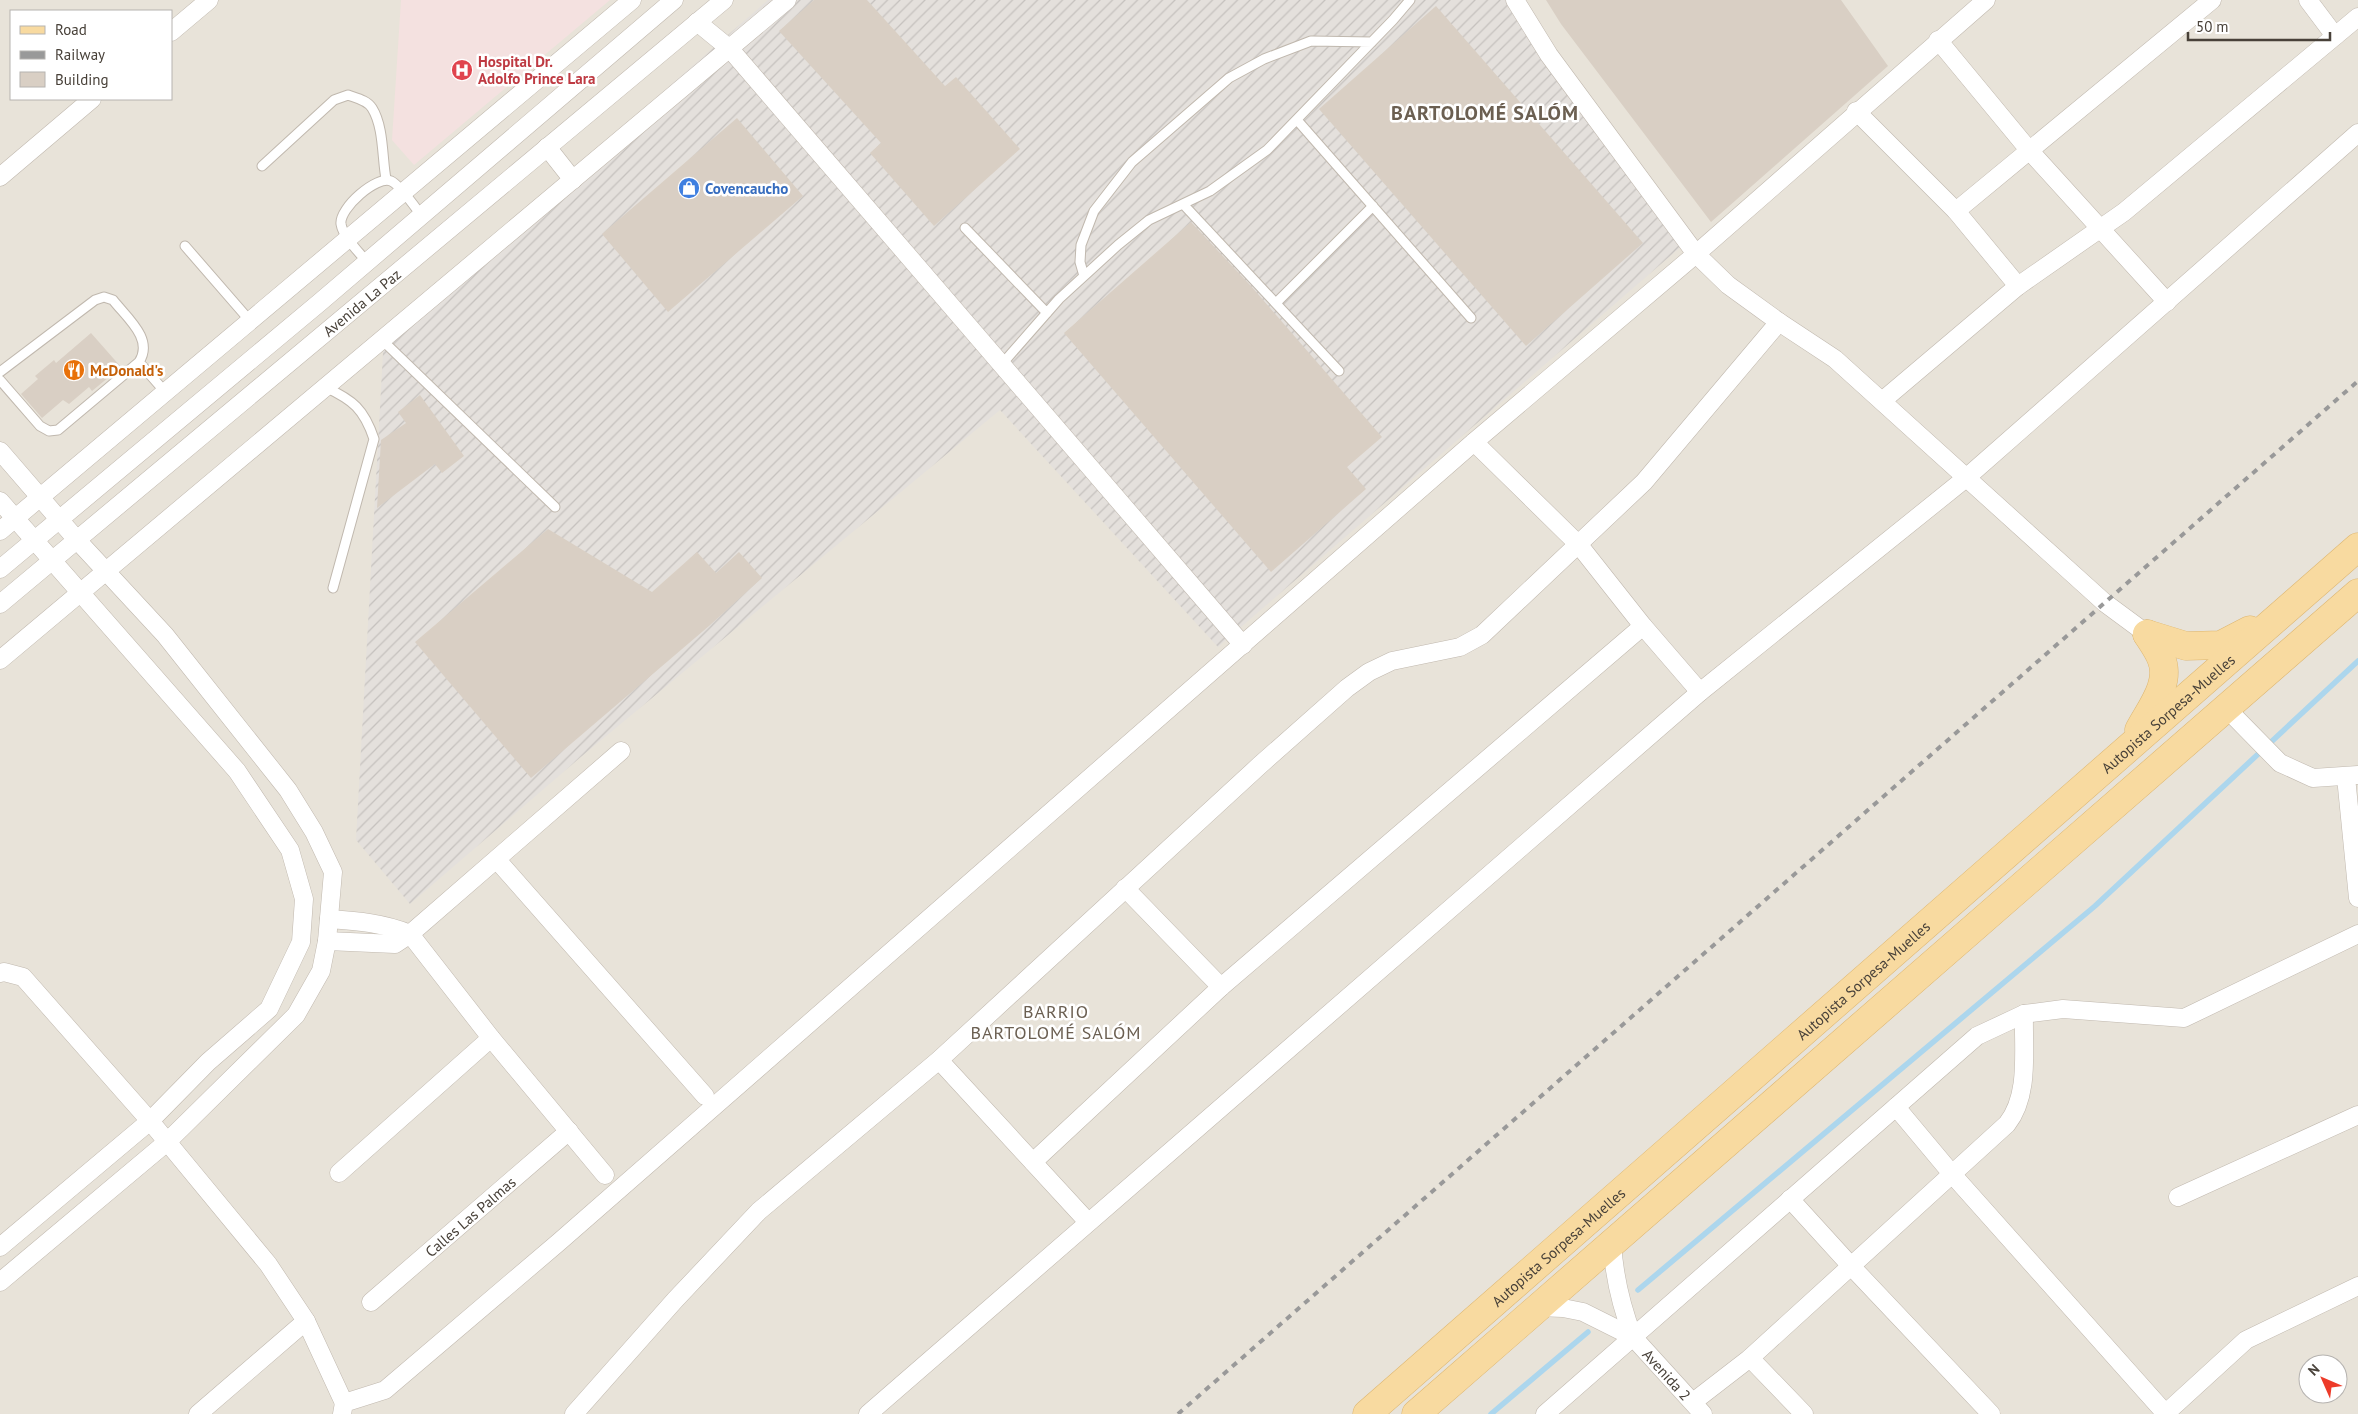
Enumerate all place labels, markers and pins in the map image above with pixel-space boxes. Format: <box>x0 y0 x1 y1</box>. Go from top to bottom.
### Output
place label: Hospital Dr. Adolfo Prince Lara <box>478 52 595 88</box>
hospital icon: Hospital Dr. Adolfo Prince Lara <box>450 58 474 82</box>
shop icon: Covencaucho <box>677 176 701 200</box>
place label: Covencaucho <box>705 179 788 198</box>
restaurant icon: McDonald's <box>62 358 86 382</box>
place label: McDonald's <box>90 361 163 380</box>

